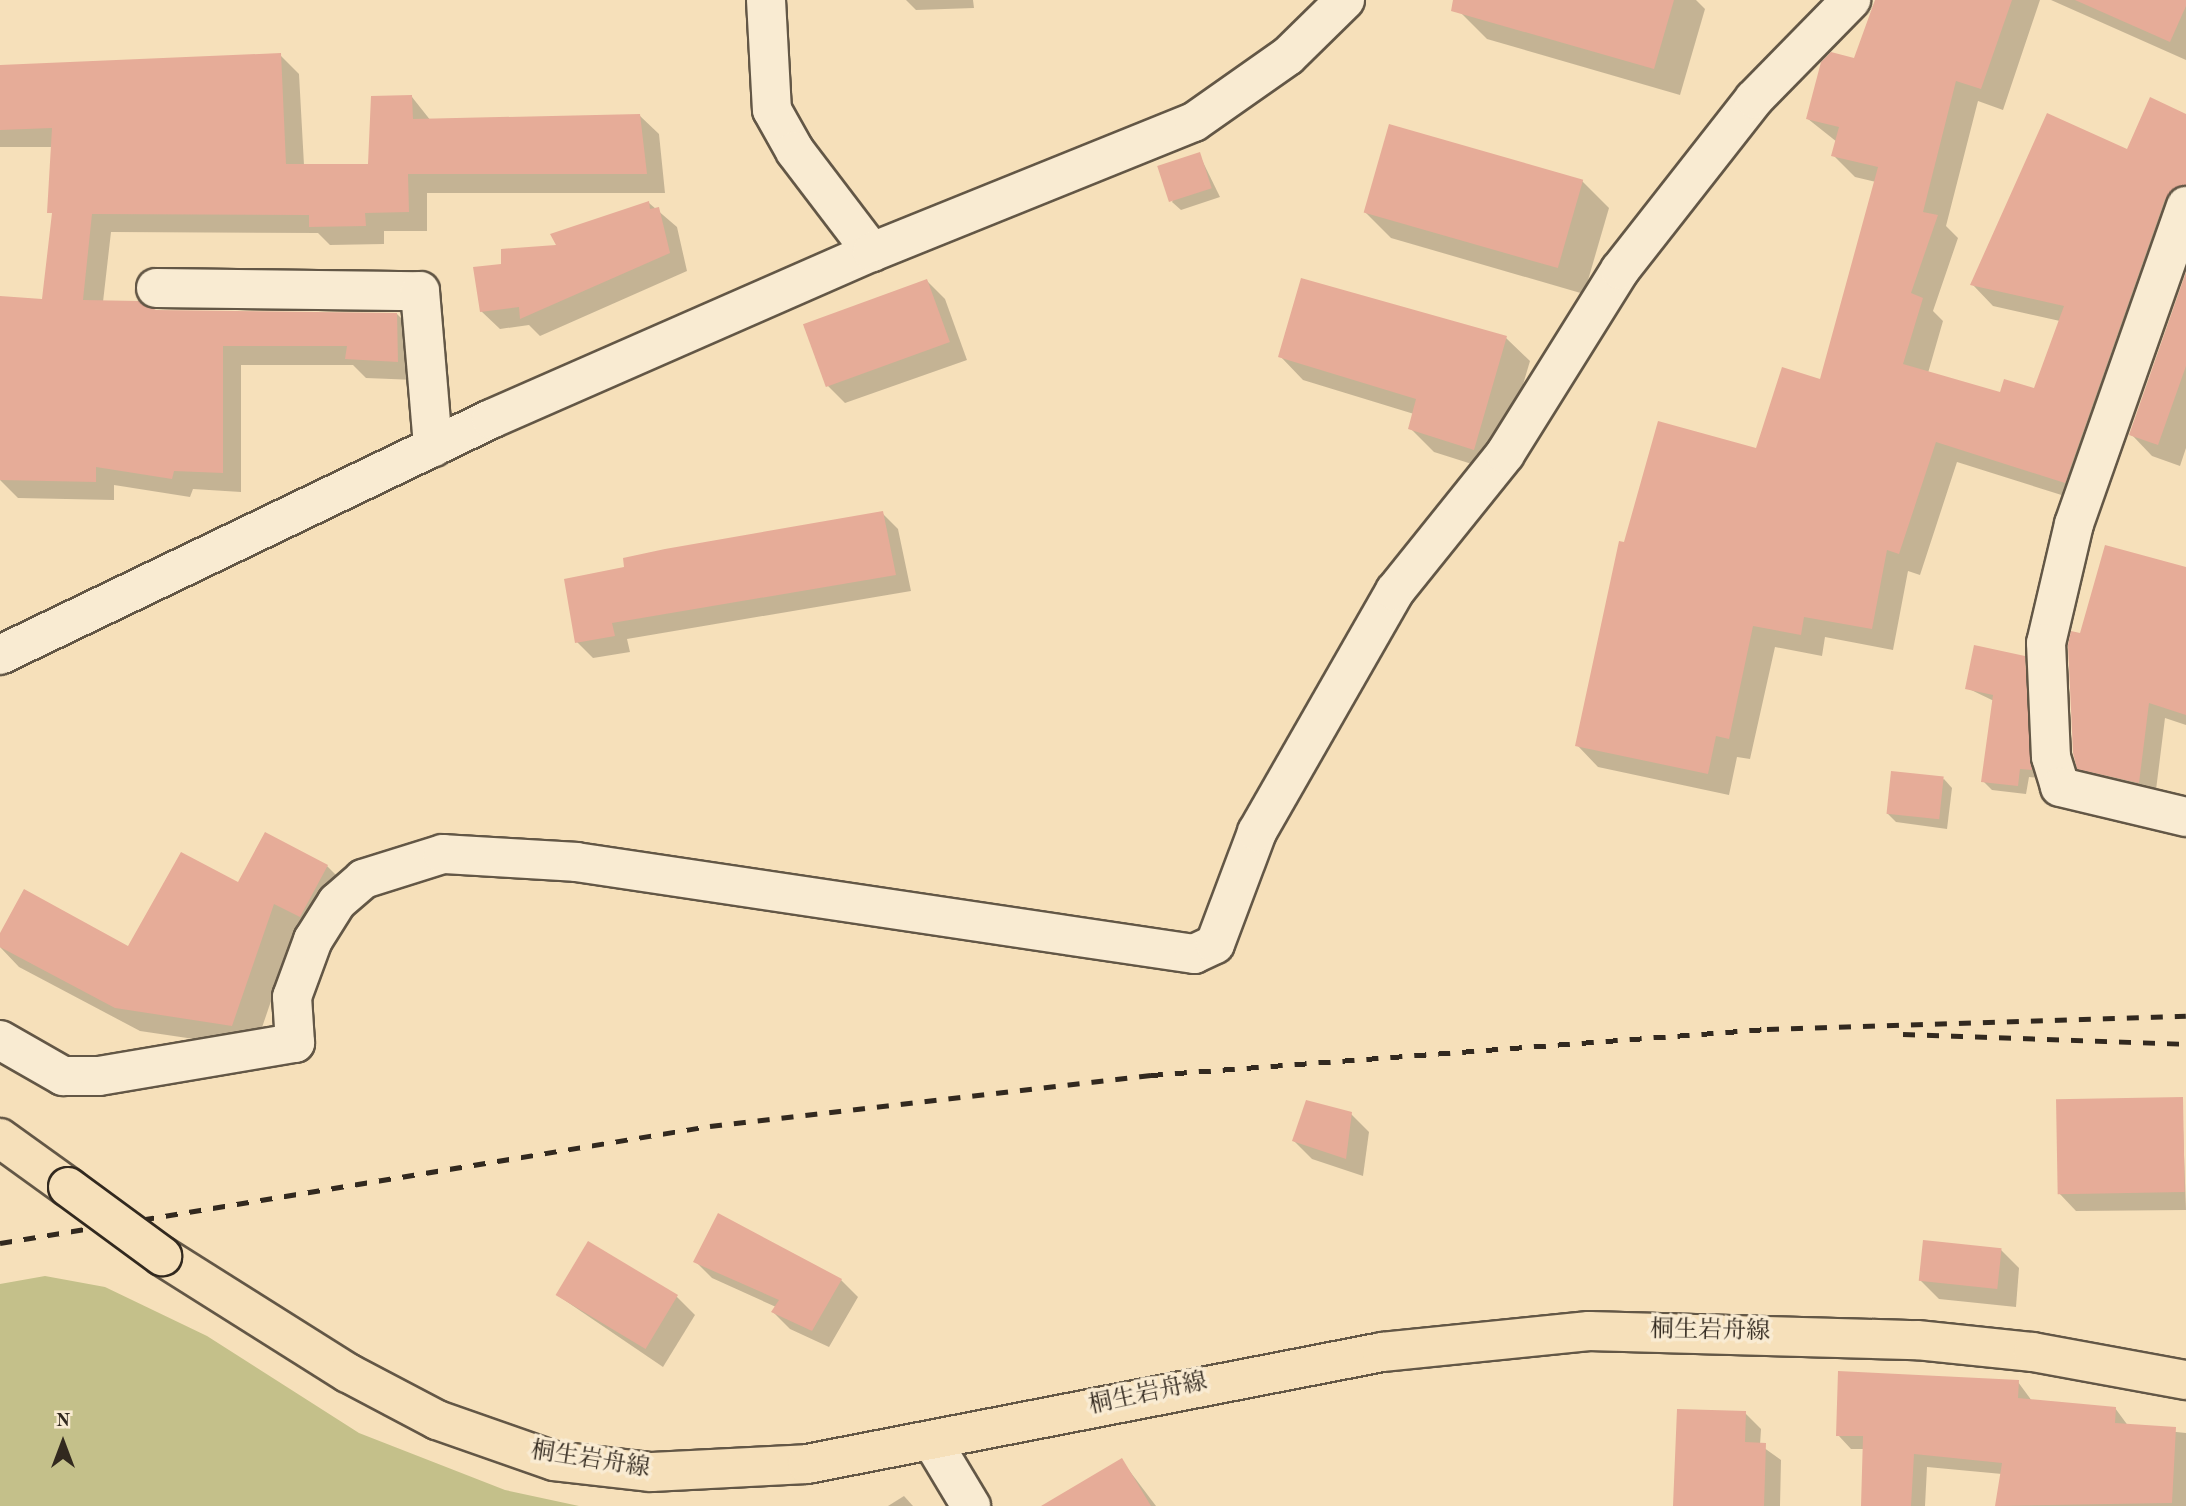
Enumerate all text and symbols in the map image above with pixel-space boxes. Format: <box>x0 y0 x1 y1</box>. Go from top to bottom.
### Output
street label: 桐生岩舟線 <box>1650 1317 1770 1347</box>
street label: 桐生岩舟線 <box>1086 1368 1210 1422</box>
north arrow <box>28 1408 98 1478</box>
text: N <box>56 1412 70 1431</box>
street label: 桐生岩舟線 <box>528 1437 652 1485</box>

